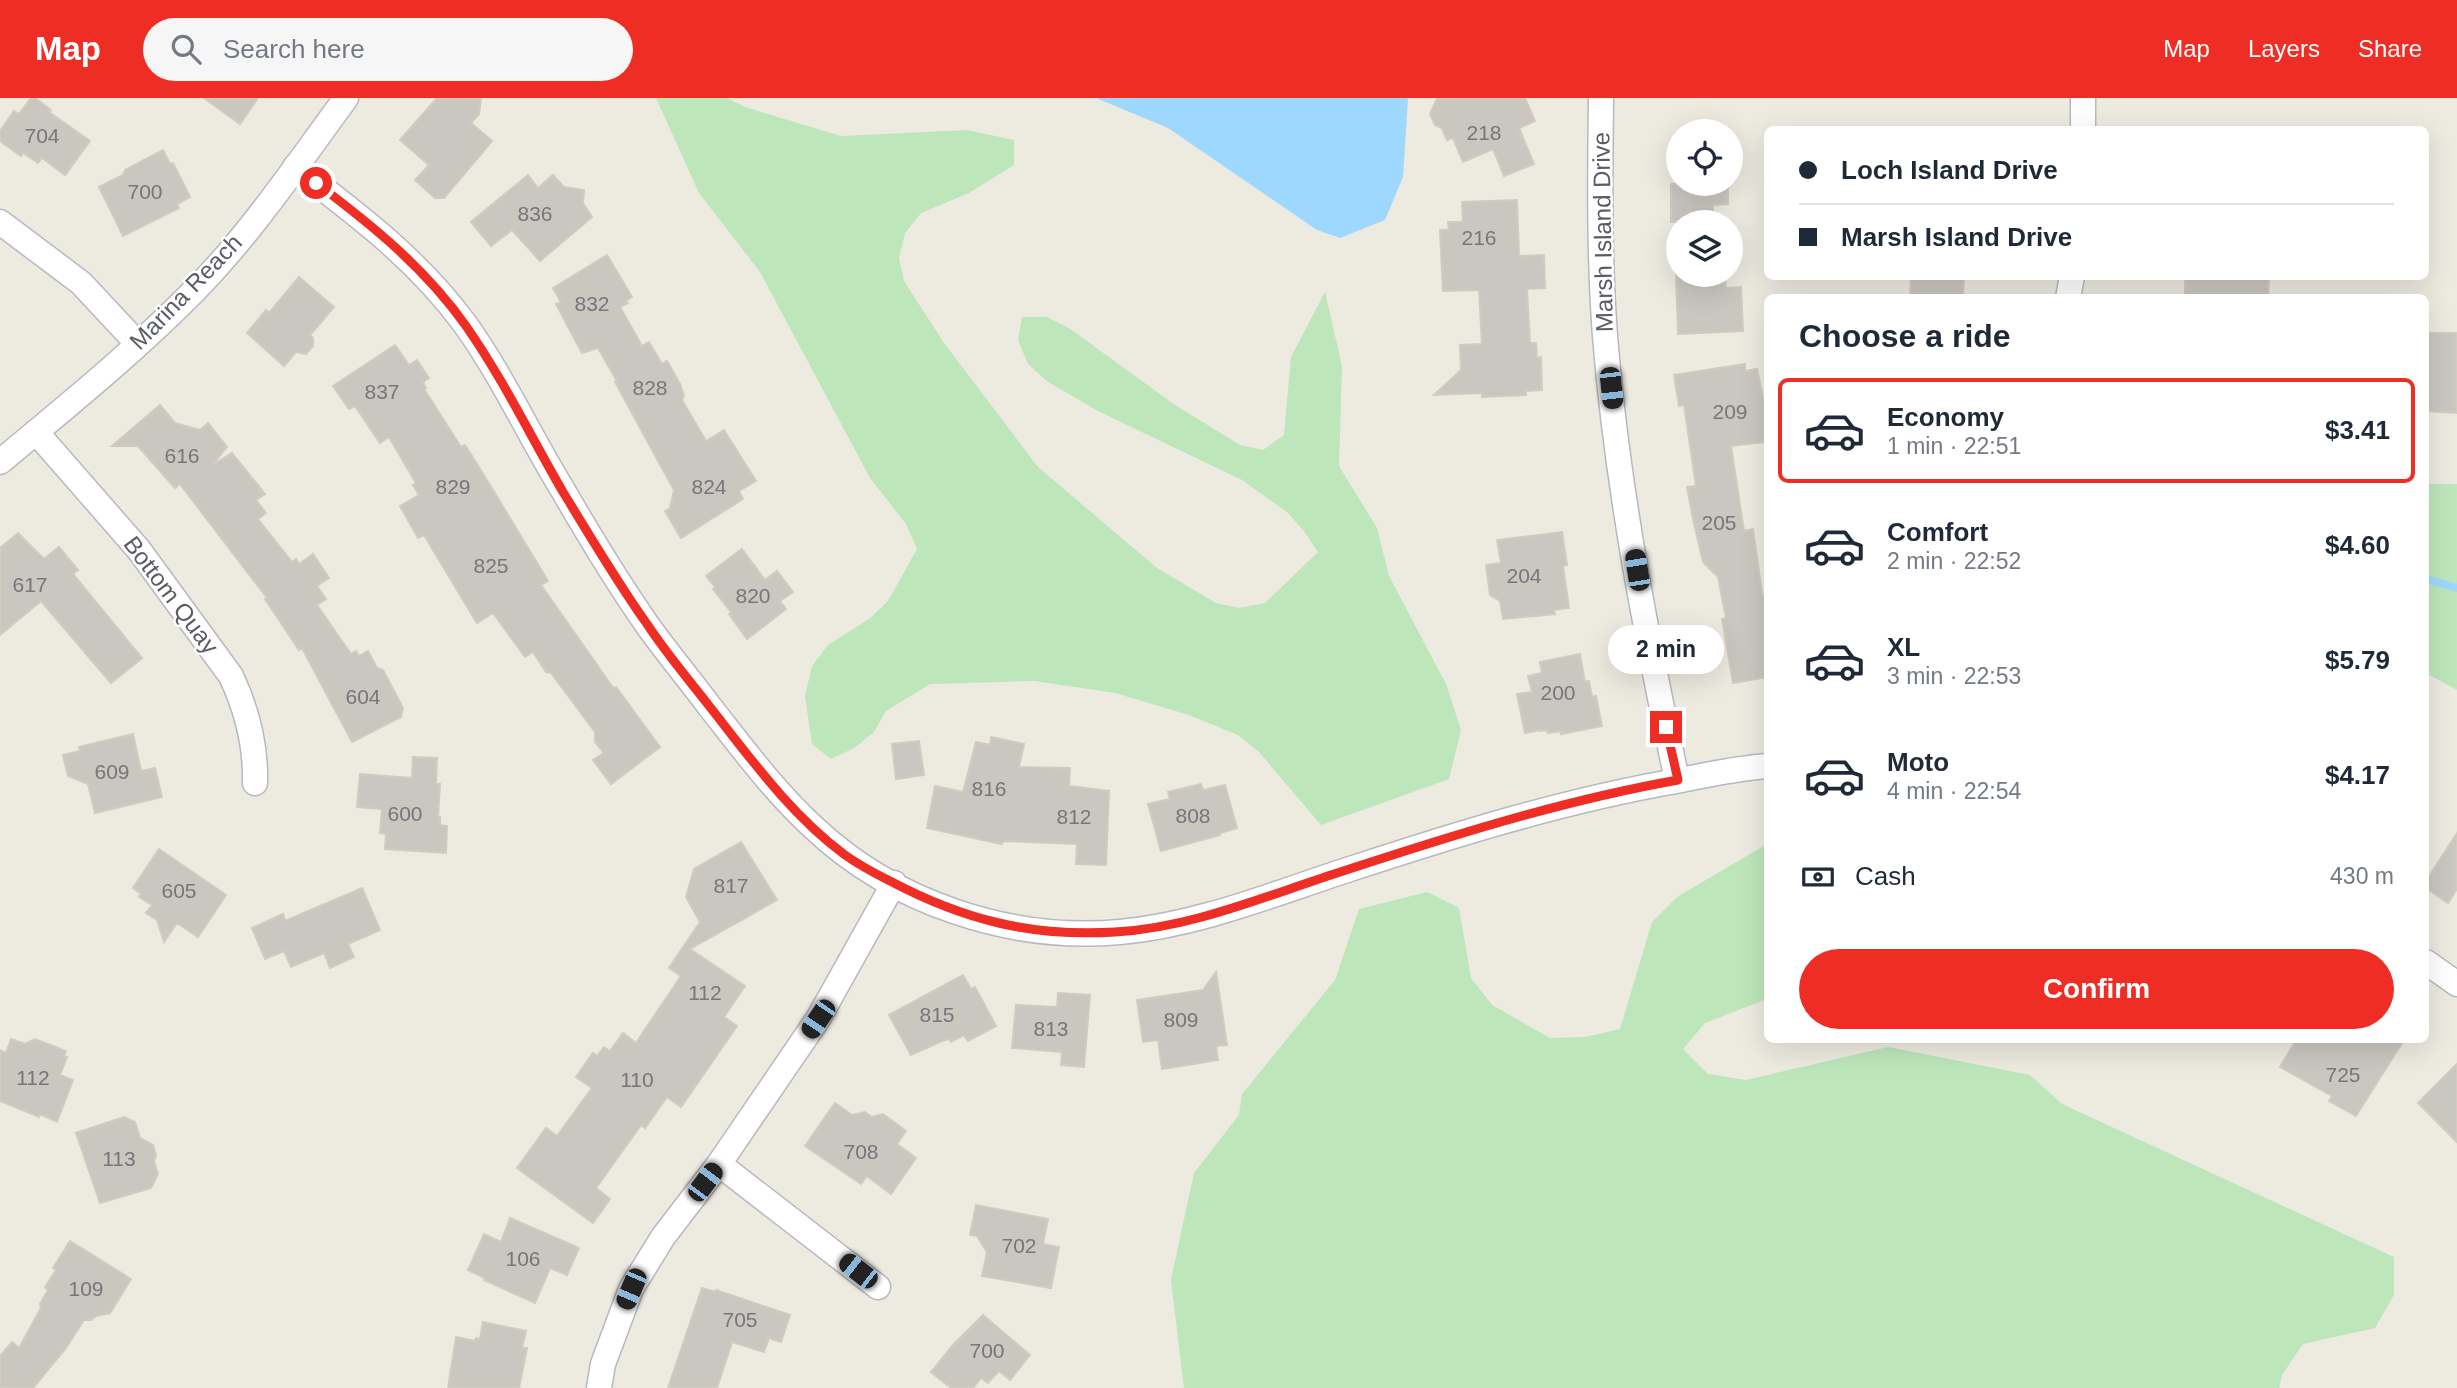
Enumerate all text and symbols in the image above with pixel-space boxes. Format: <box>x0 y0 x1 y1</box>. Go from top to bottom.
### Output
search box <box>143 18 633 81</box>
text: Map <box>35 30 101 67</box>
icon: search <box>167 30 205 68</box>
text: Search here <box>223 34 365 64</box>
text: Map <box>2163 35 2210 62</box>
text: Layers <box>2248 35 2320 62</box>
text: Share <box>2358 35 2422 62</box>
map controls <box>1666 119 1743 287</box>
button: locate <box>1666 119 1743 196</box>
house number: 218 <box>1466 121 1502 144</box>
house number: 704 <box>24 124 60 147</box>
street label: Marsh Island Drive <box>1587 132 1618 332</box>
text: Loch Island Drive <box>1841 155 2058 185</box>
route start <box>300 167 332 199</box>
house number: 700 <box>127 180 163 203</box>
house number: 836 <box>517 202 553 225</box>
button: layers <box>1666 210 1743 287</box>
text: Marsh Island Drive <box>1841 222 2072 252</box>
house number: 216 <box>1461 226 1497 249</box>
street label: Marina Reach <box>124 229 247 355</box>
house number: 832 <box>574 292 610 315</box>
text: Choose a ride <box>1799 318 2011 354</box>
car <box>1599 366 1624 410</box>
house number: 828 <box>632 376 668 399</box>
house number: 837 <box>364 380 400 403</box>
icon: car <box>1803 399 1866 462</box>
house number: 209 <box>1712 400 1748 423</box>
text: Economy <box>1887 402 2004 432</box>
text: $3.41 <box>2325 415 2390 445</box>
text: 1 min · 22:51 <box>1887 433 2021 459</box>
house number: 616 <box>164 444 200 467</box>
house number: 829 <box>435 475 471 498</box>
house number: 824 <box>691 475 727 498</box>
house number: 205 <box>1701 511 1737 534</box>
icon: car <box>1803 514 1866 577</box>
text: Comfort <box>1887 517 1988 547</box>
text: $4.60 <box>2325 530 2390 560</box>
street label: Bottom Quay <box>118 531 224 659</box>
car <box>1624 548 1651 592</box>
text: 2 min · 22:52 <box>1887 548 2021 574</box>
house number: 825 <box>473 554 509 577</box>
house number: 204 <box>1506 564 1542 587</box>
house number: 617 <box>12 573 48 596</box>
house number: 820 <box>735 584 771 607</box>
callout: 2 min <box>1608 626 1724 674</box>
icon: car <box>1803 629 1866 692</box>
text: XL <box>1887 632 1920 662</box>
text: 2 min <box>1636 636 1696 662</box>
text: $5.79 <box>2325 645 2390 675</box>
text: 3 min · 22:53 <box>1887 663 2021 689</box>
house number: 200 <box>1540 681 1576 704</box>
house number: 604 <box>345 685 381 708</box>
route end <box>1650 711 1682 743</box>
icon: car <box>1803 744 1866 807</box>
text: Moto <box>1887 747 1949 777</box>
house number: 609 <box>94 760 130 783</box>
text: $4.17 <box>2325 760 2390 790</box>
house number: 816 <box>971 777 1007 800</box>
text: 4 min · 22:54 <box>1887 778 2021 804</box>
house number: 600 <box>387 802 423 825</box>
house number: 808 <box>1175 804 1211 827</box>
house number: 812 <box>1056 805 1092 828</box>
icon: cash <box>1799 858 1837 896</box>
text: Cash <box>1855 861 1916 891</box>
text: 430 m <box>2330 863 2394 889</box>
house number: 817 <box>713 874 749 897</box>
house number: 605 <box>161 879 197 902</box>
button: Confirm <box>1799 949 2394 1029</box>
house number: 112 <box>688 981 722 1004</box>
car <box>798 996 839 1042</box>
house number: 815 <box>919 1003 955 1026</box>
house number: 809 <box>1163 1008 1199 1031</box>
house number: 813 <box>1033 1017 1069 1040</box>
house number: 725 <box>2325 1063 2361 1086</box>
house number: 112 <box>16 1066 50 1089</box>
house number: 110 <box>620 1068 654 1091</box>
house number: 708 <box>843 1140 879 1163</box>
house number: 113 <box>102 1147 136 1170</box>
car <box>684 1159 727 1205</box>
house number: 702 <box>1001 1234 1037 1257</box>
house number: 106 <box>505 1247 541 1270</box>
car <box>835 1250 882 1292</box>
car <box>614 1266 649 1312</box>
house number: 109 <box>68 1277 104 1300</box>
house number: 705 <box>722 1308 758 1331</box>
house number: 700 <box>969 1339 1005 1362</box>

